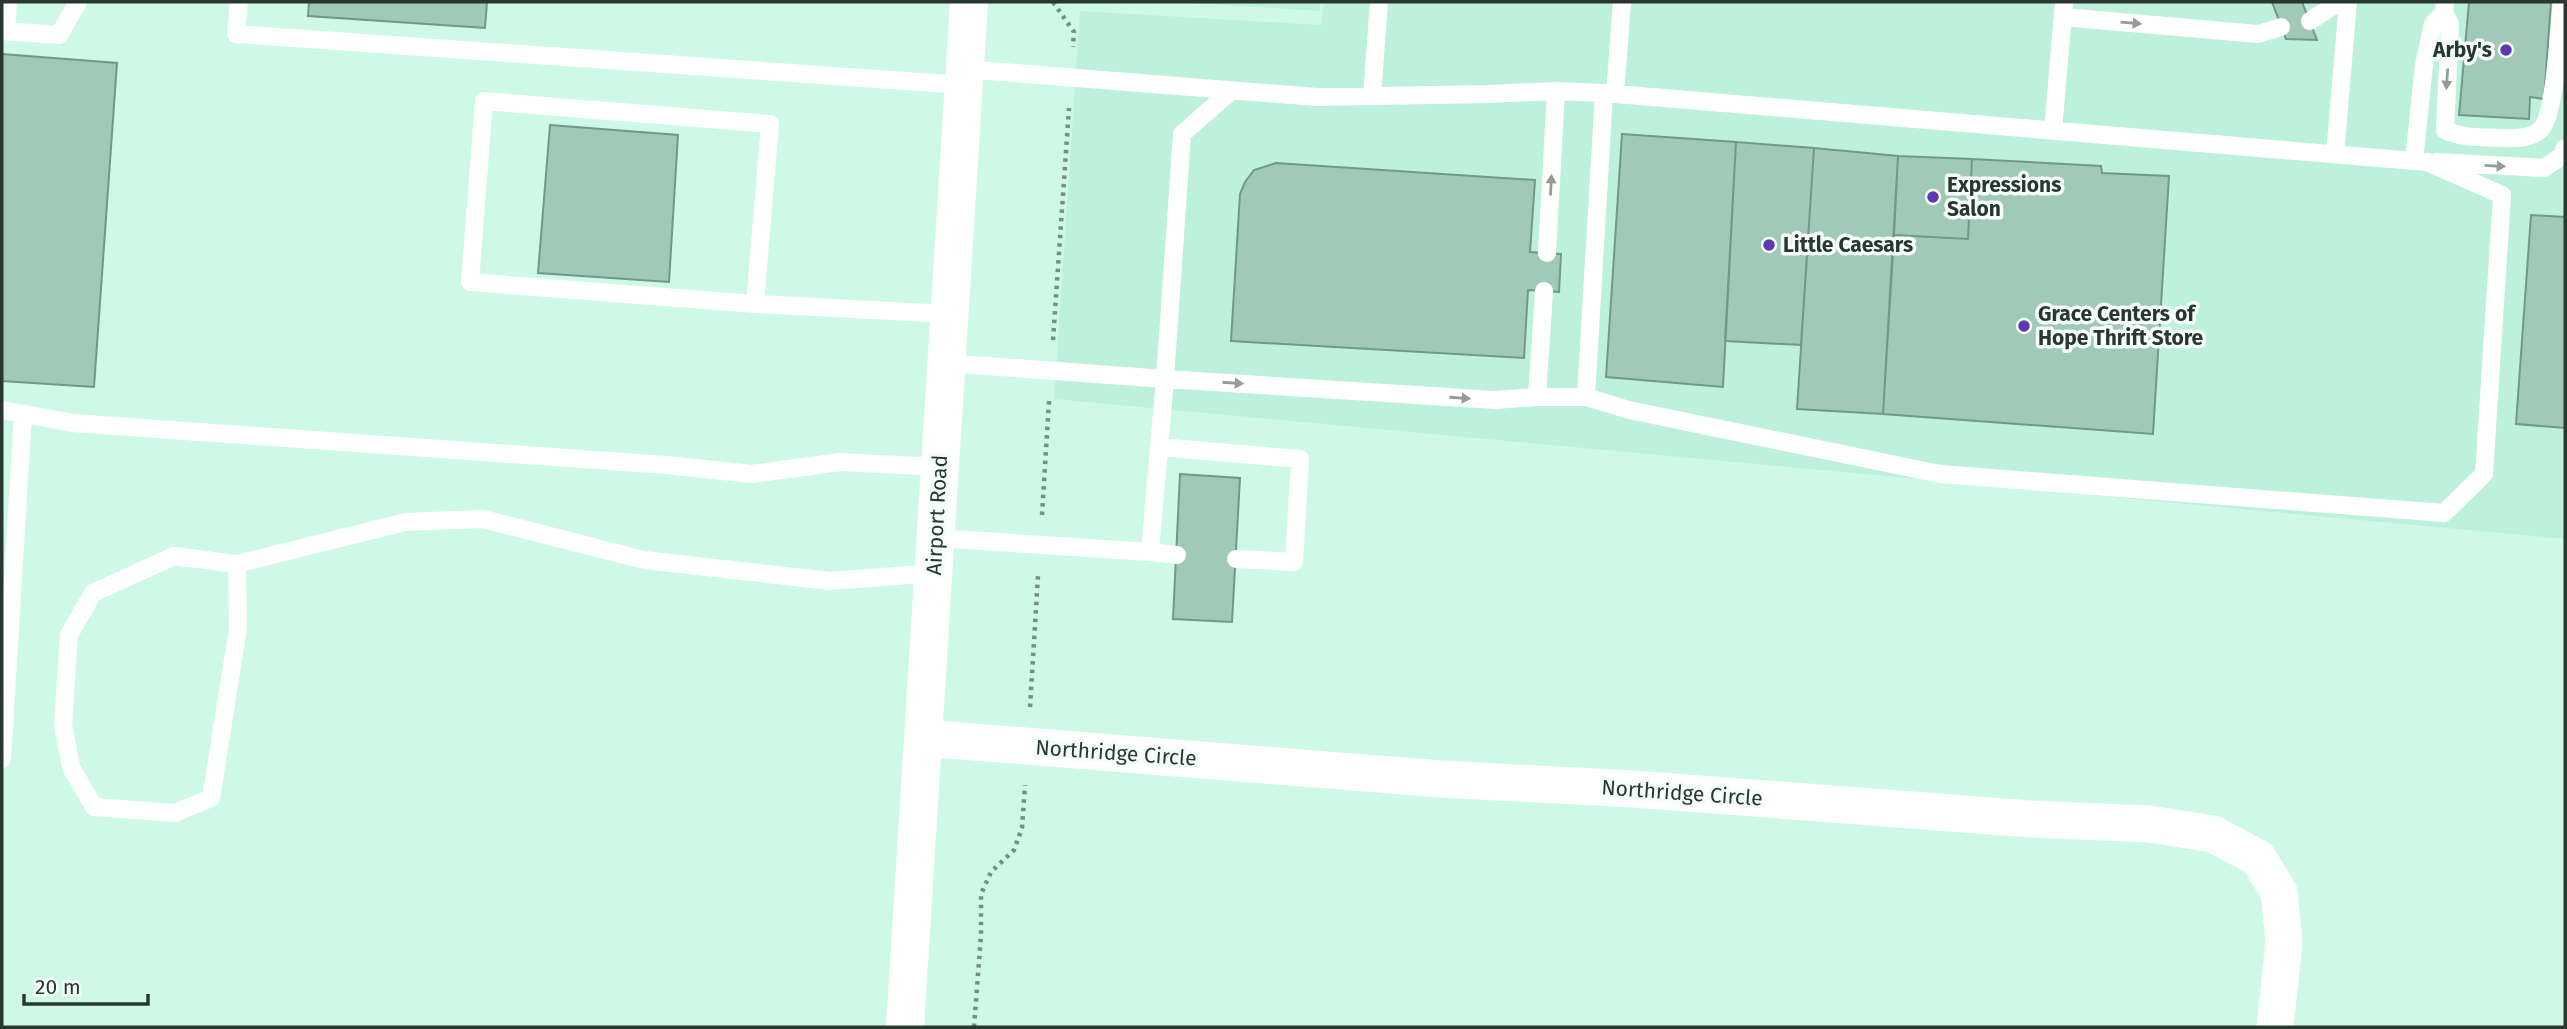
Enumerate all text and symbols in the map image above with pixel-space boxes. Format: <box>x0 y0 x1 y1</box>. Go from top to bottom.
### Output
one-way arrow <box>2120 18 2142 29</box>
place label: Arby's <box>2432 37 2492 63</box>
marker: Arby's <box>2498 42 2514 58</box>
one-way arrow <box>2441 68 2452 90</box>
one-way arrow <box>2484 160 2506 171</box>
place label: Expressions Salon <box>1947 172 2061 222</box>
one-way arrow <box>1545 174 1556 196</box>
marker: Expressions Salon <box>1925 189 1941 205</box>
place label: Little Caesars <box>1783 232 1913 258</box>
marker: Little Caesars <box>1761 237 1777 253</box>
place label: Grace Centers of Hope Thrift Store <box>2038 301 2204 351</box>
marker: Grace Centers of Hope Thrift Store <box>2016 318 2032 334</box>
one-way arrow <box>1222 378 1244 389</box>
one-way arrow <box>1449 393 1471 404</box>
street label: Airport Road <box>921 454 953 576</box>
street label: Northridge Circle <box>1035 734 1197 772</box>
street label: Northridge Circle <box>1601 774 1763 812</box>
scale bar <box>24 962 149 1006</box>
text: 20 m <box>35 974 81 1000</box>

